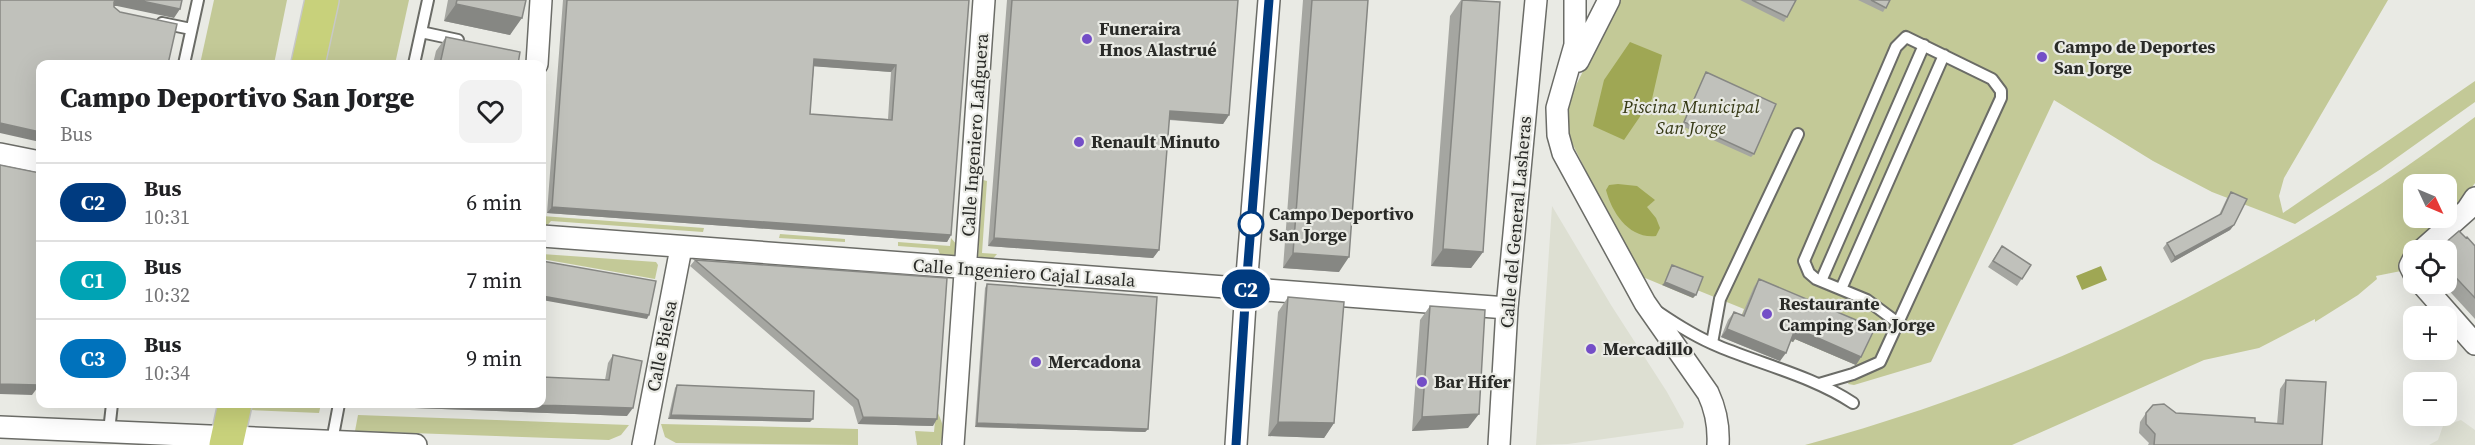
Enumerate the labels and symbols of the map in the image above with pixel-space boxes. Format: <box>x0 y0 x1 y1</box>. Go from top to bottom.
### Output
place label: Funeraira Hnos Alastrué <box>1099 16 1217 62</box>
street label: Calle Ingeniero Lafiguera <box>955 32 994 237</box>
marker: Funeraira Hnos Alastrué <box>1080 32 1094 46</box>
place label: Campo de Deportes San Jorge <box>2054 34 2215 80</box>
marker: Campo de Deportes San Jorge <box>2035 50 2049 64</box>
park label: Piscina Municipal San Jorge <box>1622 94 1760 140</box>
street label: Calle del General Lasheras <box>1494 115 1537 329</box>
place label: Renault Minuto <box>1091 129 1220 154</box>
marker: Renault Minuto <box>1072 135 1086 149</box>
north arrow <box>2403 174 2457 228</box>
place label: Campo Deportivo San Jorge <box>1269 201 1414 247</box>
marker: Campo Deportivo San Jorge <box>1238 211 1264 237</box>
street label: Calle Ingeniero Cajal Lasala <box>912 252 1137 293</box>
line badge: C2 <box>1219 270 1273 308</box>
place label: Restaurante Camping San Jorge <box>1779 291 1935 337</box>
street label: Calle Bielsa <box>640 297 683 394</box>
marker: Restaurante Camping San Jorge <box>1760 307 1774 321</box>
place label: Mercadillo <box>1603 336 1693 361</box>
marker: Mercadillo <box>1584 342 1598 356</box>
place label: Mercadona <box>1048 349 1142 374</box>
marker: Mercadona <box>1029 355 1043 369</box>
place label: Bar Hifer <box>1434 369 1512 394</box>
marker: Bar Hifer <box>1415 375 1429 389</box>

